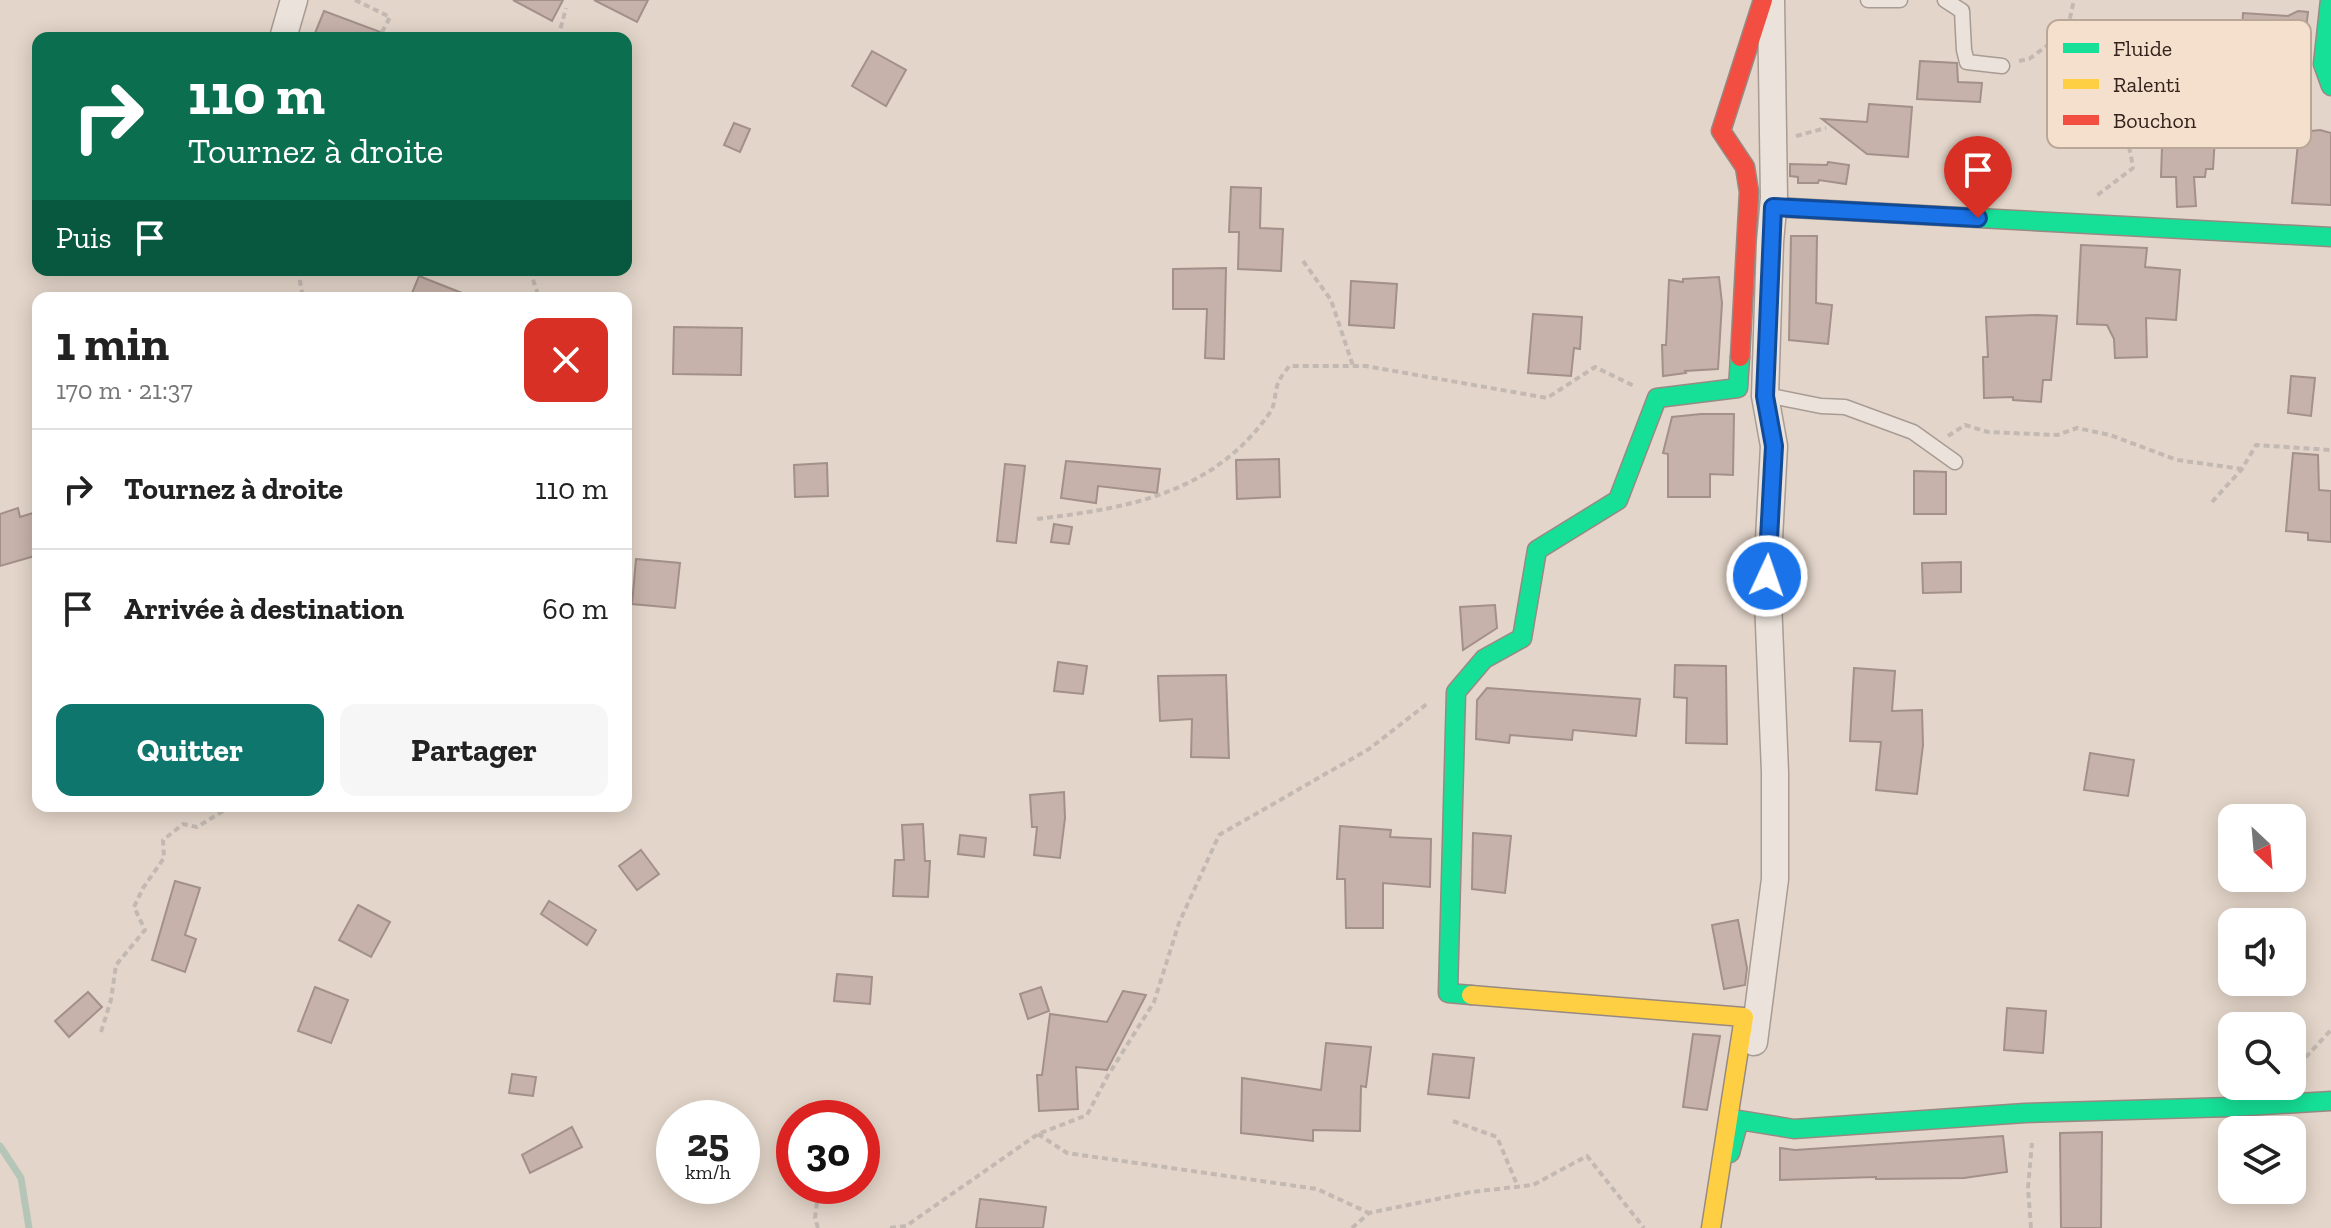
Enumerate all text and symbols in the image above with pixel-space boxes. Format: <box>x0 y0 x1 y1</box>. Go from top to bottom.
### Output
legend <box>2047 20 2311 148</box>
text: Fluide <box>2113 35 2172 62</box>
text: 110 m <box>188 61 325 128</box>
icon: right <box>56 64 160 168</box>
text: Ralenti <box>2113 71 2180 98</box>
text: Bouchon <box>2113 107 2197 134</box>
text: Tournez à droite <box>188 129 444 172</box>
pin <box>1944 136 2012 218</box>
icon: arrive <box>1956 148 2000 192</box>
icon: arrive <box>128 216 172 260</box>
text: Puis <box>56 220 112 256</box>
text: 1 min <box>56 315 169 372</box>
button: close <box>524 318 608 402</box>
text: 170 m · 21:37 <box>56 374 193 406</box>
icon: right <box>56 467 100 511</box>
text: Tournez à droite <box>124 471 343 507</box>
text: 110 m <box>535 471 608 507</box>
position arrow <box>1725 534 1809 618</box>
icon: arrive <box>56 587 100 631</box>
text: Arrivée à destination <box>124 591 404 627</box>
text: 60 m <box>542 591 608 627</box>
button: Quitter <box>56 704 324 796</box>
button: Partager <box>340 704 608 796</box>
north arrow <box>2218 804 2306 892</box>
map controls <box>2218 804 2306 1204</box>
button: sound <box>2218 908 2306 996</box>
button: search <box>2218 1012 2306 1100</box>
speed limit sign: 30 <box>776 1100 880 1204</box>
button: layers <box>2218 1116 2306 1204</box>
text: 25 <box>687 1118 729 1166</box>
text: km/h <box>685 1160 731 1184</box>

